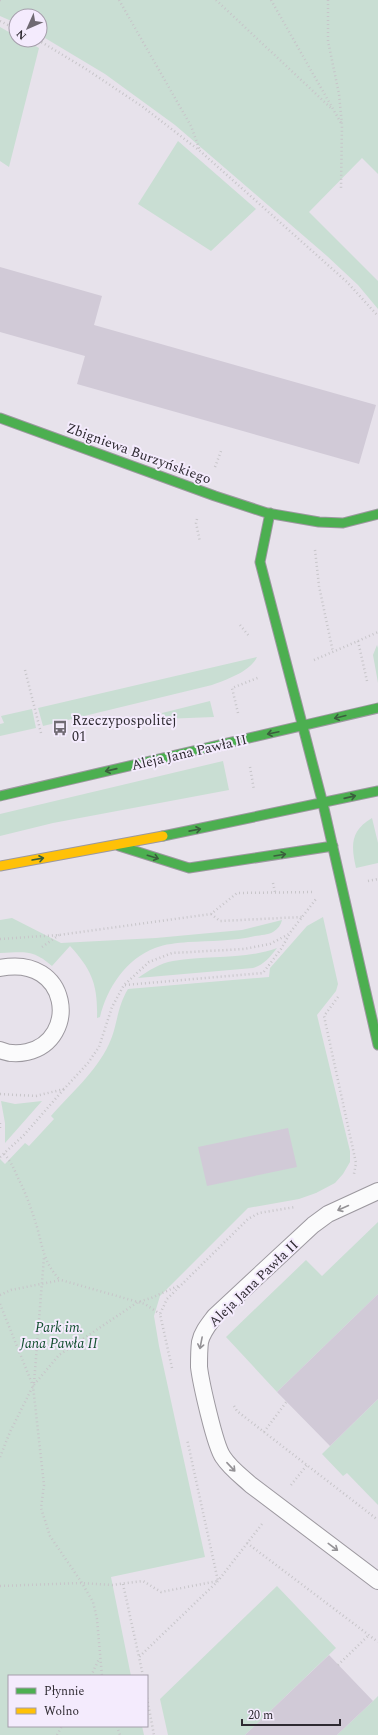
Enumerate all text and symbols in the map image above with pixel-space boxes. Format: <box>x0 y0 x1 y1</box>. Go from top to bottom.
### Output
north arrow <box>8 8 48 48</box>
text: N <box>12 26 30 44</box>
street label: Zbigniewa Burzyńskiego <box>64 417 214 489</box>
place label: Rzeczypospolitej 01 <box>72 710 177 747</box>
one-way arrow <box>334 714 347 722</box>
bus stop icon: Rzeczypospolitej 01 <box>51 719 69 737</box>
street label: Aleja Jana Pawła II <box>129 729 249 776</box>
one-way arrow <box>267 729 280 737</box>
one-way arrow <box>105 767 118 774</box>
one-way arrow <box>343 793 356 801</box>
one-way arrow <box>188 825 201 833</box>
one-way arrow <box>273 850 286 858</box>
one-way arrow <box>146 854 159 861</box>
one-way arrow <box>32 855 45 863</box>
one-way arrow <box>337 1205 349 1212</box>
street label: Aleja Jana Pawła II <box>204 1235 303 1332</box>
park label: Park im. Jana Pawła II <box>19 1317 98 1354</box>
one-way arrow <box>196 1337 204 1350</box>
one-way arrow <box>227 1461 236 1472</box>
one-way arrow <box>328 1543 339 1552</box>
legend <box>8 1675 148 1727</box>
text: Płynnie <box>44 1682 85 1701</box>
scale bar <box>242 1701 340 1727</box>
text: Wolno <box>44 1702 79 1721</box>
text: 20 m <box>248 1706 273 1725</box>

